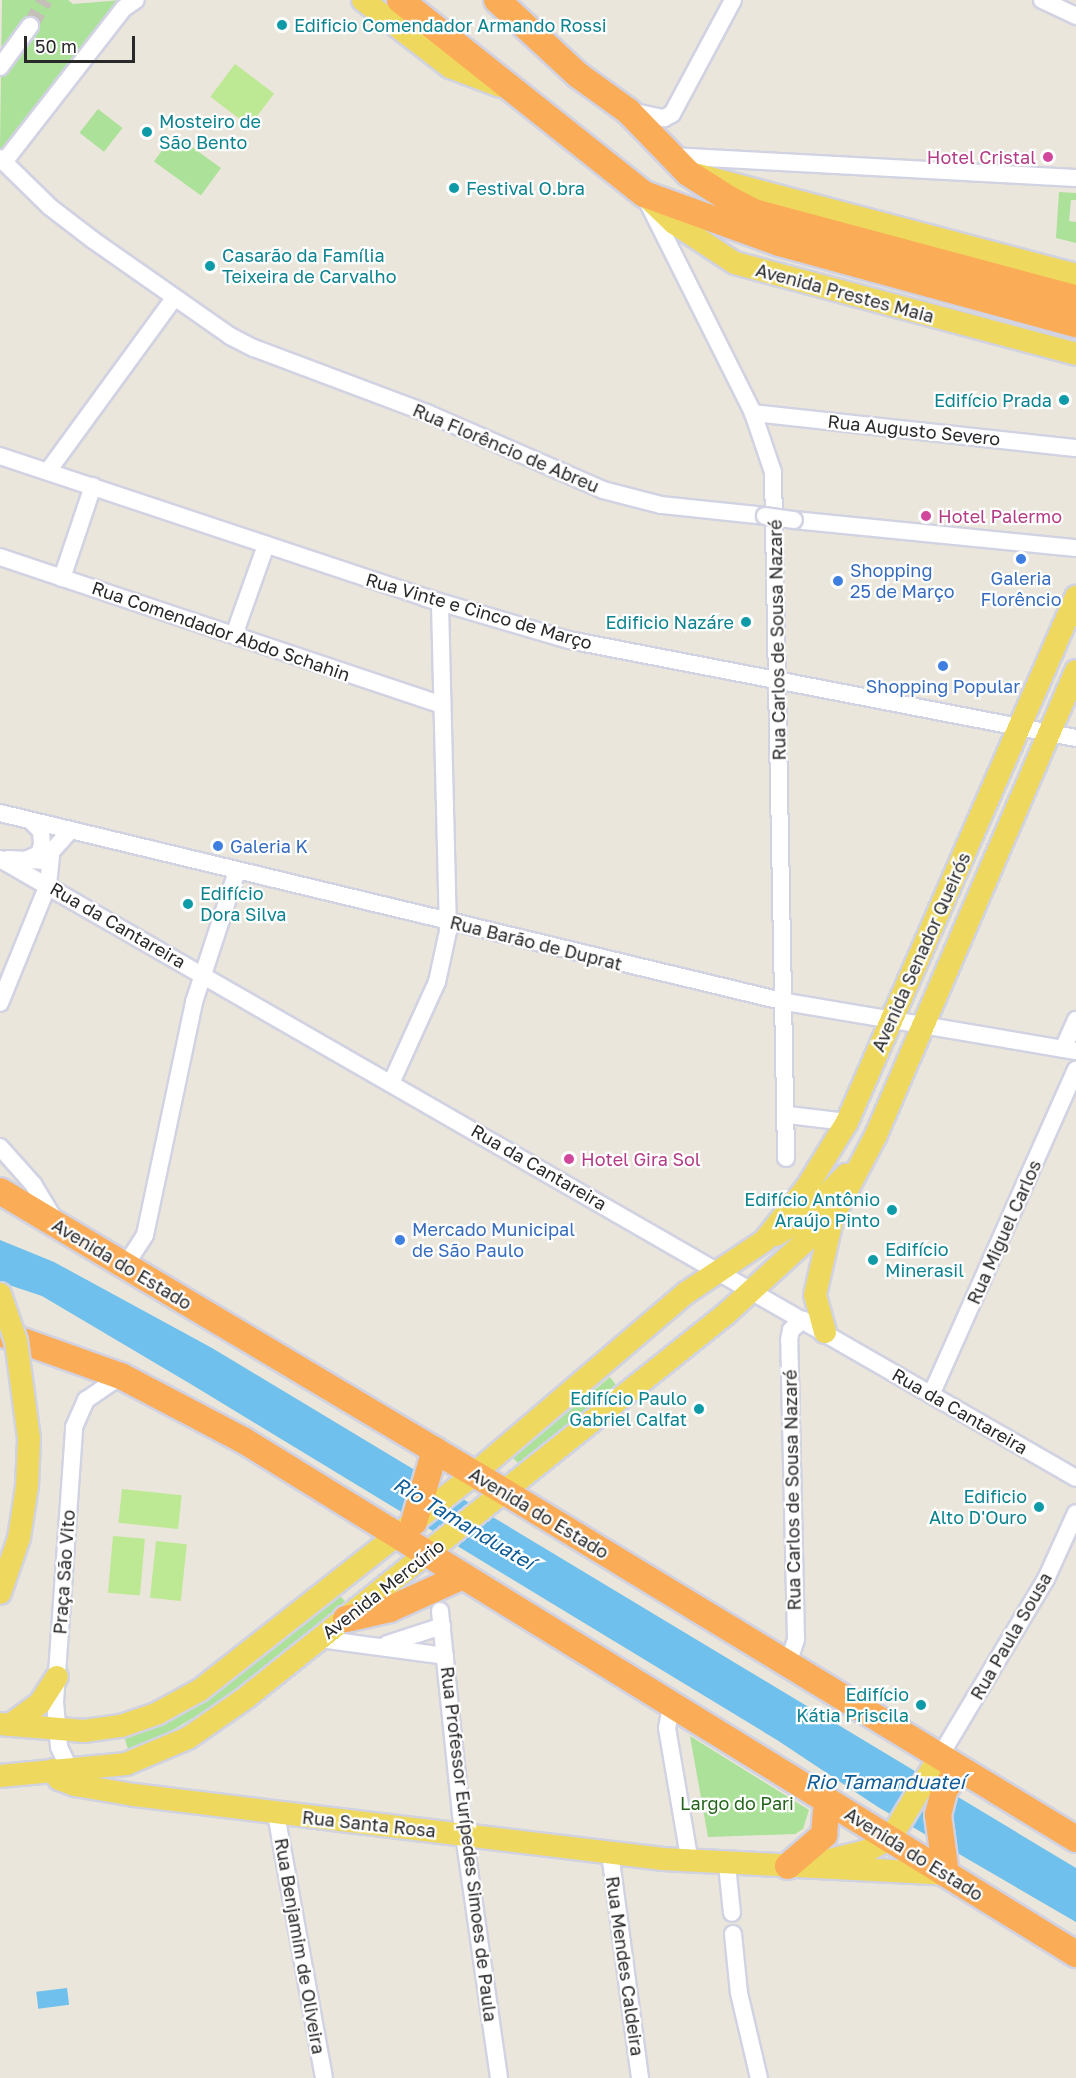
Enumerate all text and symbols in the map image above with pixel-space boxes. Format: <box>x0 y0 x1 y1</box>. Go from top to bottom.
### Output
place label: Edificio Comendador Armando Rossi <box>294 14 607 36</box>
marker: Edificio Comendador Armando Rossi <box>275 18 289 32</box>
scale bar <box>27 24 138 62</box>
text: 50 m <box>35 35 77 57</box>
place label: Mosteiro de São Bento <box>159 111 261 154</box>
marker: Mosteiro de São Bento <box>140 125 154 139</box>
place label: Hotel Cristal <box>927 146 1036 168</box>
marker: Hotel Cristal <box>1041 150 1055 164</box>
place label: Festival O.bra <box>466 177 585 199</box>
marker: Festival O.bra <box>447 181 461 195</box>
place label: Casarão da Família Teixeira de Carvalho <box>222 245 396 288</box>
marker: Casarão da Família Teixeira de Carvalho <box>203 259 217 273</box>
street label: Avenida Prestes Maia <box>753 259 937 327</box>
place label: Edifício Prada <box>934 389 1052 411</box>
marker: Edifício Prada <box>1057 393 1071 407</box>
street label: Rua Florêncio de Abreu <box>410 399 602 497</box>
street label: Rua Augusto Severo <box>827 410 1001 450</box>
place label: Hotel Palermo <box>938 505 1062 527</box>
marker: Hotel Palermo <box>919 509 933 523</box>
street label: Rua Carlos de Sousa Nazaré <box>764 519 790 761</box>
marker: Galeria Florêncio <box>1014 552 1028 566</box>
place label: Shopping 25 de Março <box>850 560 954 602</box>
street label: Rua Vinte e Cinco de Março <box>363 568 595 654</box>
place label: Galeria Florêncio <box>981 568 1061 610</box>
marker: Shopping 25 de Março <box>831 574 845 588</box>
street label: Rua Comendador Abdo Schahin <box>89 577 353 685</box>
place label: Edificio Nazáre <box>605 611 734 633</box>
marker: Edificio Nazáre <box>739 615 753 629</box>
marker: Shopping Popular <box>936 659 950 673</box>
place label: Shopping Popular <box>866 675 1020 697</box>
place label: Galeria K <box>230 835 308 857</box>
marker: Galeria K <box>211 839 225 853</box>
street label: Avenida Senador Queirós <box>867 849 975 1055</box>
street label: Rua da Cantareira <box>46 877 190 973</box>
place label: Edifício Dora Silva <box>200 883 286 926</box>
marker: Edifício Dora Silva <box>181 897 195 911</box>
street label: Rua Barão de Duprat <box>448 911 624 975</box>
street label: Rua da Cantareira <box>467 1119 611 1215</box>
place label: Hotel Gira Sol <box>581 1148 700 1170</box>
marker: Hotel Gira Sol <box>562 1152 576 1166</box>
street label: Rua Miguel Carlos <box>962 1156 1046 1308</box>
place label: Edifício Antônio Araújo Pinto <box>744 1189 880 1232</box>
marker: Edifício Antônio Araújo Pinto <box>885 1203 899 1217</box>
street label: Avenida do Estado <box>48 1214 196 1314</box>
place label: Mercado Municipal de São Paulo <box>412 1219 575 1262</box>
marker: Mercado Municipal de São Paulo <box>393 1233 407 1247</box>
place label: Edifício Minerasil <box>885 1239 964 1282</box>
marker: Edifício Minerasil <box>866 1253 880 1267</box>
street label: Rua da Cantareira <box>888 1363 1032 1459</box>
street label: Rua Carlos de Sousa Nazaré <box>779 1369 805 1611</box>
place label: Edifício Paulo Gabriel Calfat <box>569 1388 687 1430</box>
marker: Edifício Paulo Gabriel Calfat <box>692 1402 706 1416</box>
street label: Avenida do Estado <box>465 1463 613 1563</box>
water label: Rio Tamanduateí <box>389 1472 539 1574</box>
place label: Edificio Alto D'Ouro <box>929 1486 1027 1528</box>
marker: Edificio Alto D'Ouro <box>1032 1500 1046 1514</box>
street label: Praça São Vito <box>49 1509 79 1635</box>
street label: Avenida Mercúrio <box>318 1535 448 1643</box>
street label: Rua Paula Sousa <box>966 1568 1056 1704</box>
street label: Rua Professor Eurípedes Simoes de Paula <box>436 1665 502 2023</box>
place label: Edifício Kátia Priscila <box>796 1684 909 1726</box>
marker: Edifício Kátia Priscila <box>914 1698 928 1712</box>
water label: Rio Tamanduateí <box>805 1769 965 1793</box>
park label: Largo do Pari <box>680 1792 794 1814</box>
street label: Avenida do Estado <box>841 1803 987 1905</box>
street label: Rua Santa Rosa <box>301 1806 437 1842</box>
street label: Rua Benjamim de Oliveira <box>270 1836 330 2056</box>
street label: Rua Mendes Caldeira <box>602 1875 648 2057</box>

